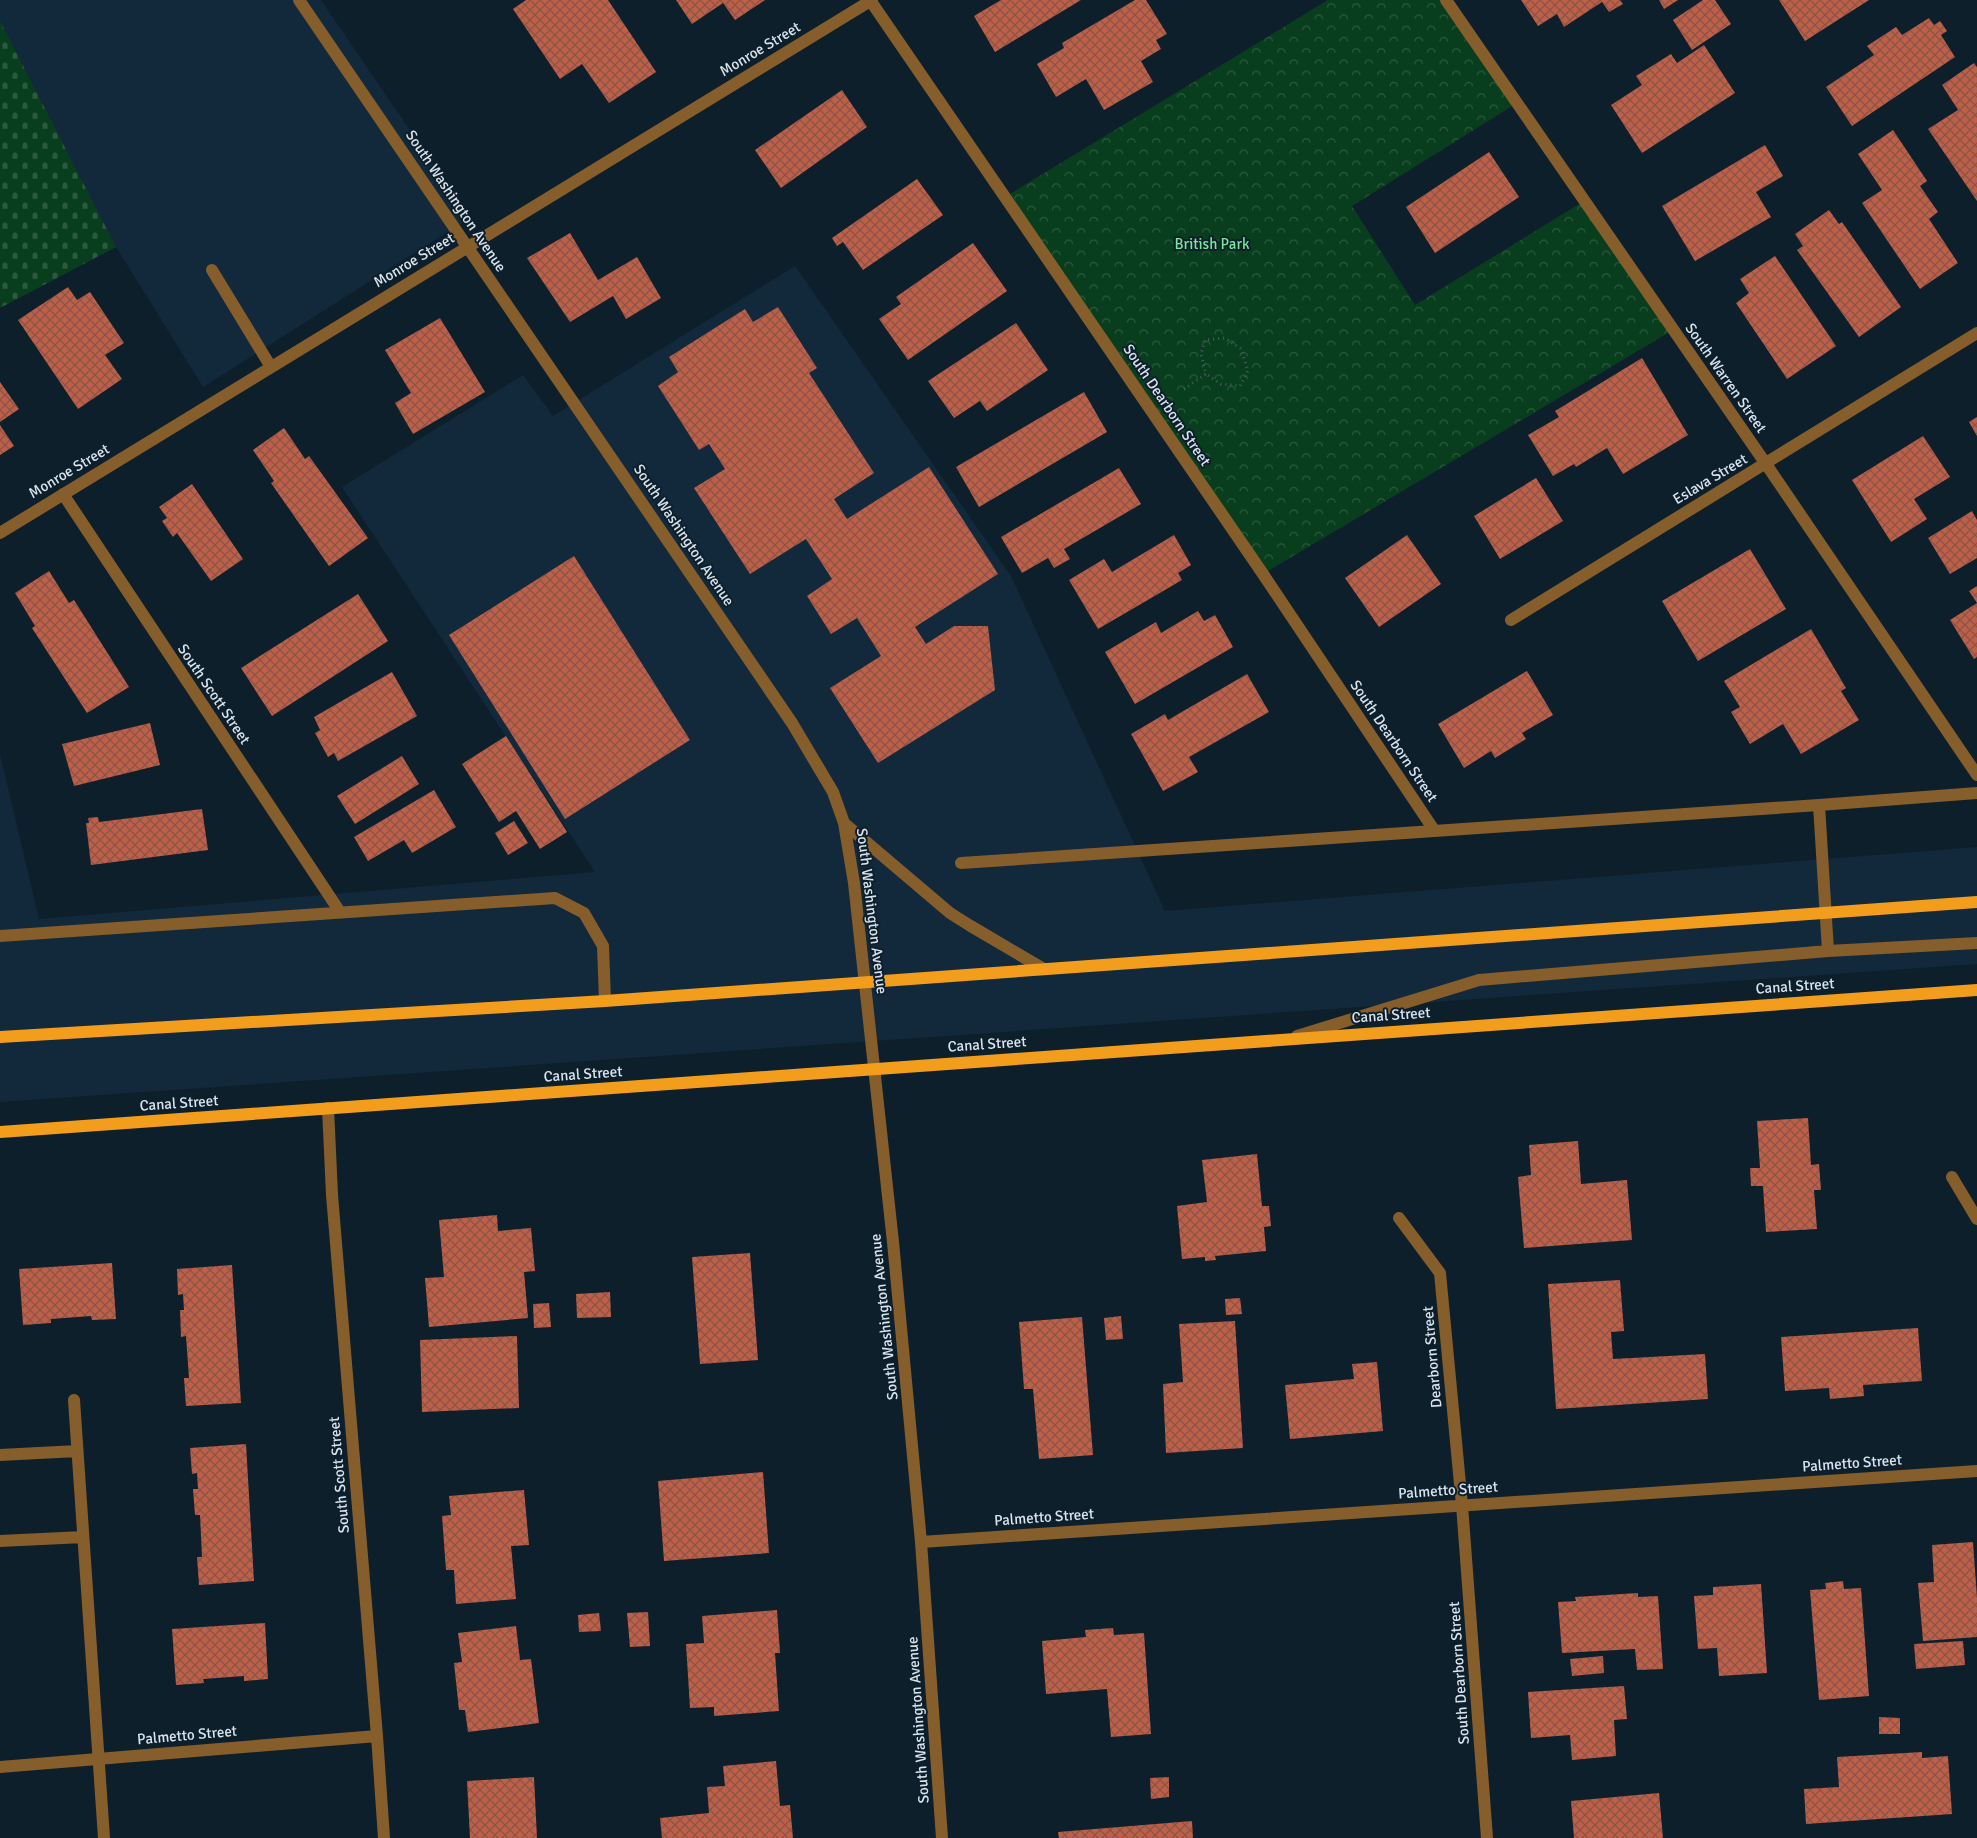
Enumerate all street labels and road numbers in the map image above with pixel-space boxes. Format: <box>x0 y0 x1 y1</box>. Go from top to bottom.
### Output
street label: Monroe Street <box>716 18 804 80</box>
street label: South Washington Avenue <box>402 127 510 275</box>
street label: Monroe Street <box>370 229 458 291</box>
street label: South Warren Street <box>1681 320 1771 436</box>
street label: South Dearborn Street <box>1119 341 1215 469</box>
street label: Monroe Street <box>25 440 113 502</box>
street label: Eslava Street <box>1670 450 1750 508</box>
street label: South Washington Avenue <box>630 461 738 609</box>
street label: South Scott Street <box>174 641 254 747</box>
street label: South Dearborn Street <box>1346 677 1442 805</box>
street label: South Washington Avenue <box>853 827 891 995</box>
street label: Canal Street <box>1755 974 1835 998</box>
street label: Canal Street <box>1351 1003 1431 1027</box>
street label: Canal Street <box>947 1032 1027 1056</box>
street label: Canal Street <box>543 1062 623 1086</box>
street label: Canal Street <box>139 1091 219 1115</box>
street label: South Washington Avenue <box>866 1233 902 1401</box>
street label: Dearborn Street <box>1419 1305 1445 1409</box>
street label: South Scott Street <box>325 1416 353 1534</box>
street label: Palmetto Street <box>1801 1451 1903 1475</box>
street label: Palmetto Street <box>1397 1478 1499 1502</box>
street label: Palmetto Street <box>993 1505 1095 1529</box>
street label: South Dearborn Street <box>1445 1601 1473 1745</box>
street label: South Washington Avenue <box>903 1636 933 1804</box>
street label: Palmetto Street <box>136 1722 238 1748</box>

